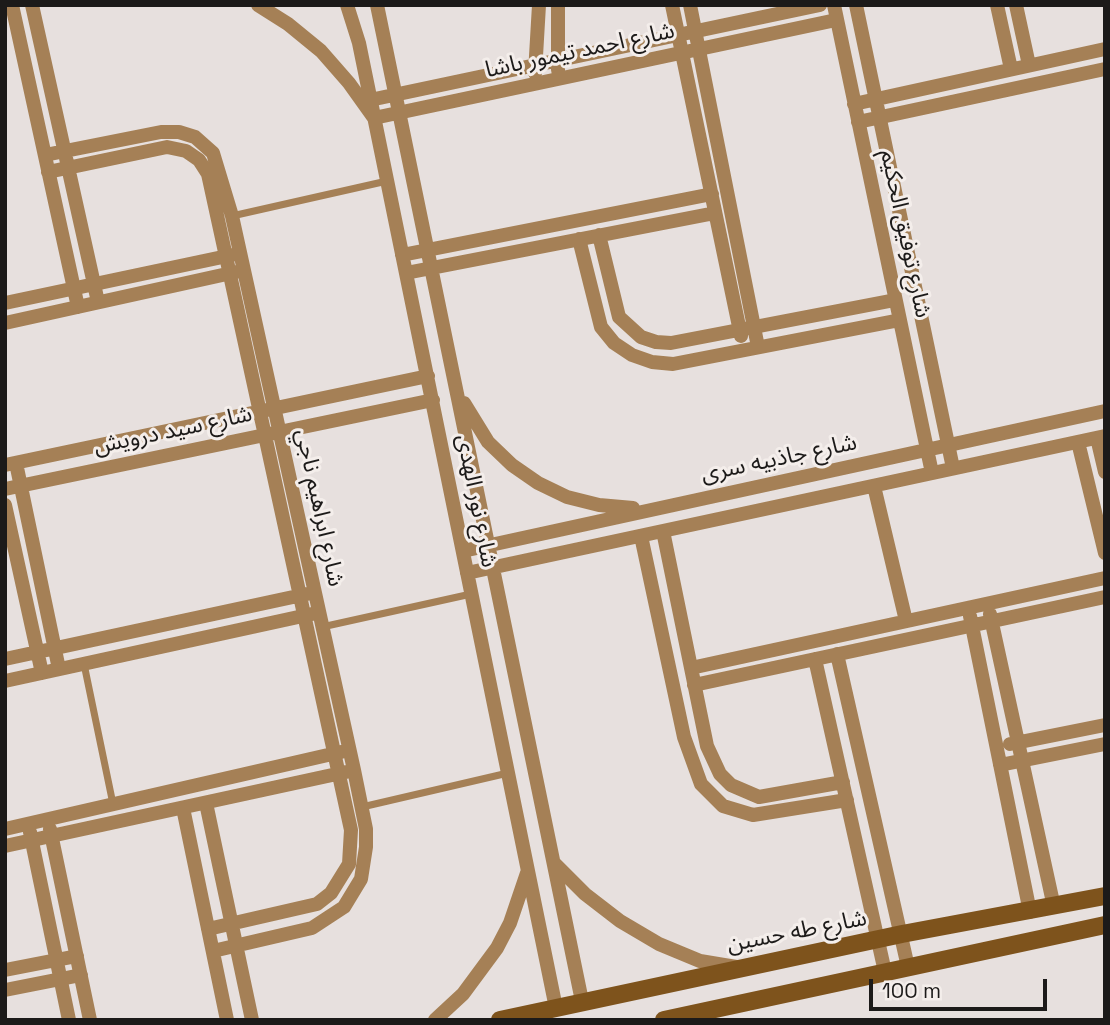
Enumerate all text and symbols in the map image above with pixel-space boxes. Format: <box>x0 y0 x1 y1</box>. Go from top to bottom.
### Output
street label: شارع احمد تيمور باشا <box>483 17 677 85</box>
street label: شارع توفيق الحكيم <box>874 147 936 321</box>
street label: شارع سيد درويش <box>91 401 255 461</box>
street label: شارع ابراهيم ناجي <box>289 427 349 589</box>
street label: شارع جاذبيه سرى <box>699 429 859 489</box>
street label: شارع نور الهدى <box>450 432 502 570</box>
street label: شارع طه حسين <box>725 905 869 959</box>
scale bar <box>872 965 1050 1009</box>
text: 100 m <box>882 977 941 1004</box>

